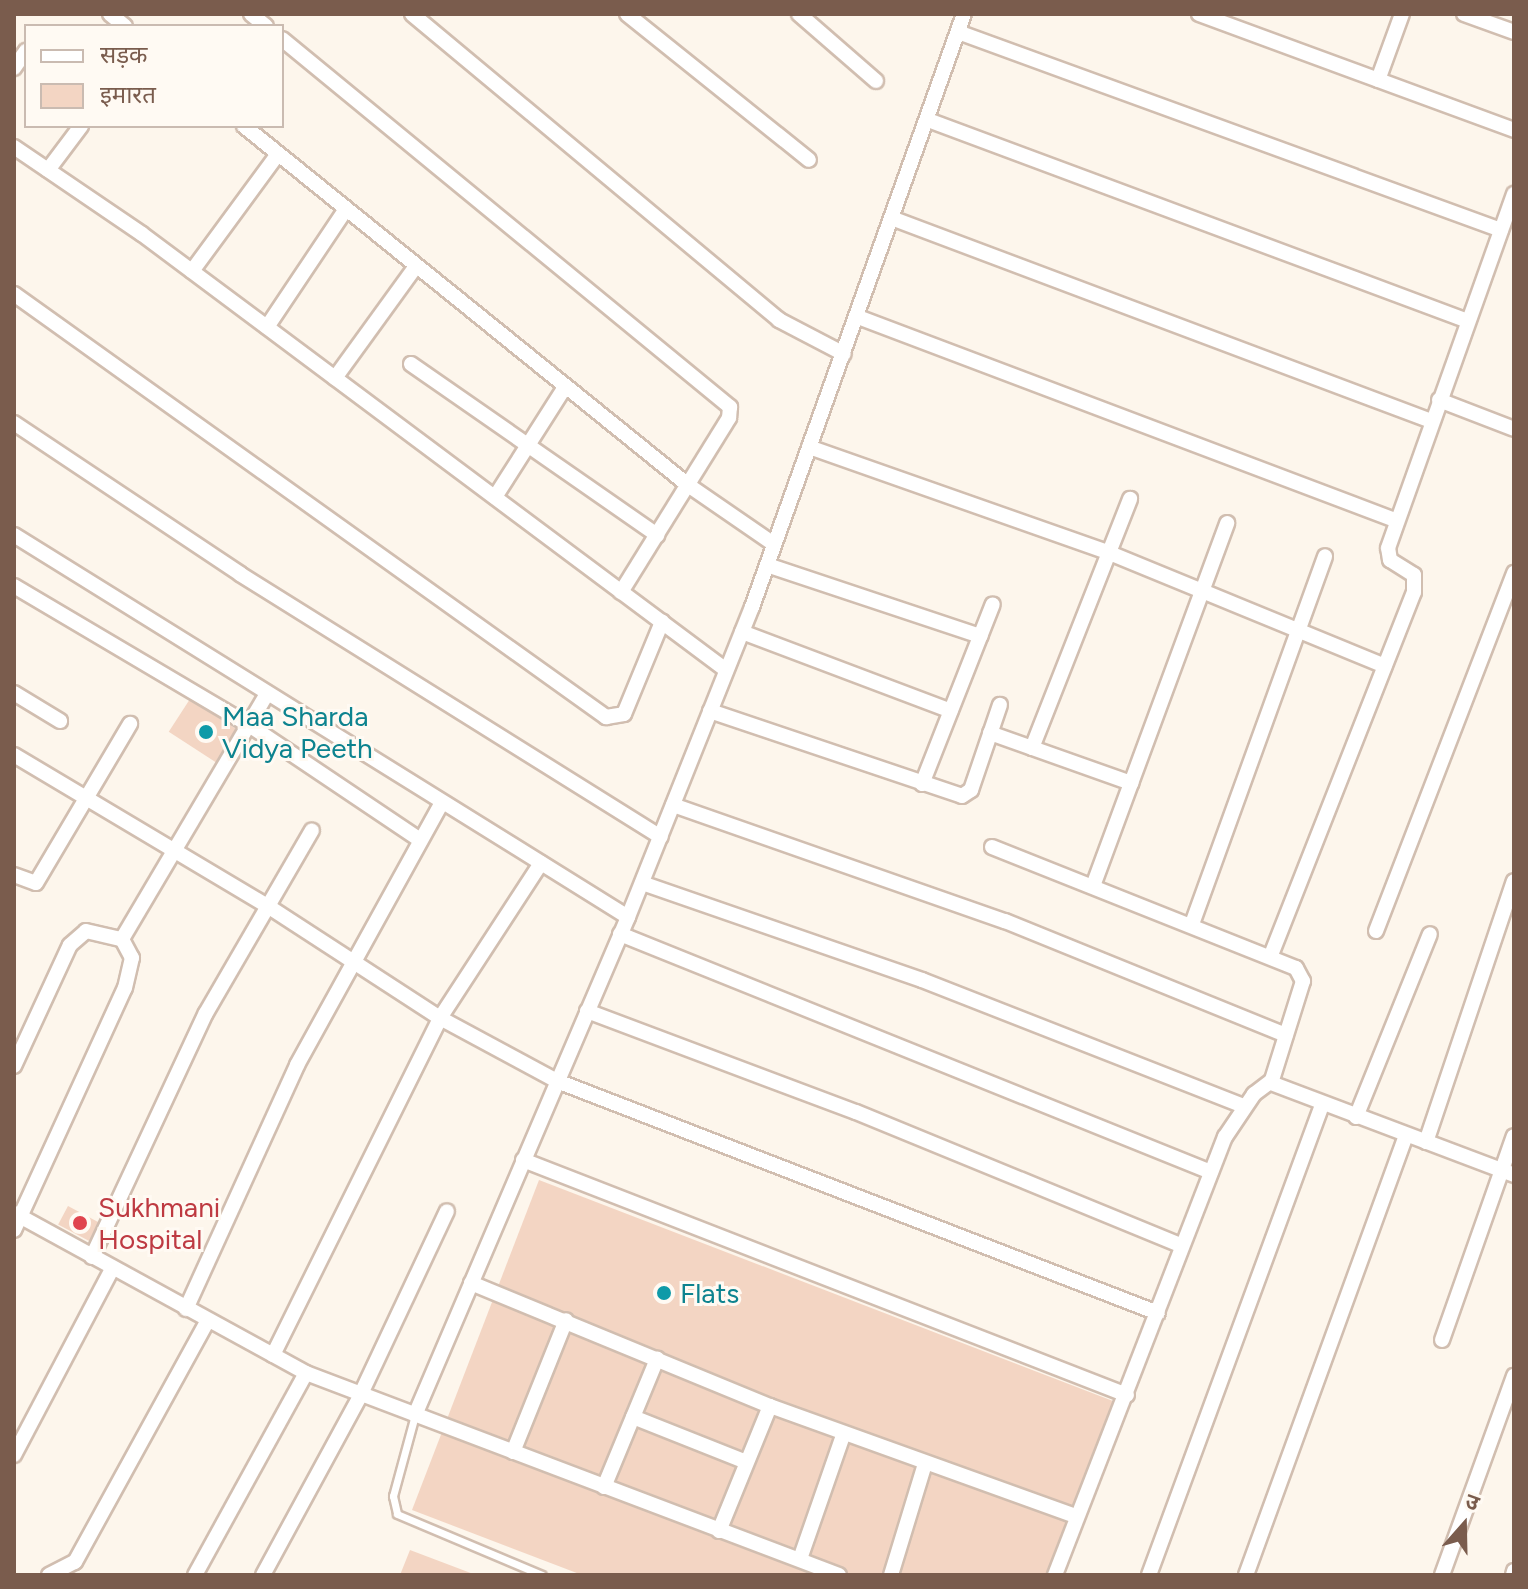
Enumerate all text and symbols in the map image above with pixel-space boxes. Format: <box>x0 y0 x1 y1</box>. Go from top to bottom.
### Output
legend <box>24 24 284 128</box>
text: सड़क <box>100 40 148 69</box>
text: इमारत <box>100 80 156 109</box>
place label: Maa Sharda Vidya Peeth <box>222 699 373 765</box>
marker: Maa Sharda Vidya Peeth <box>197 723 215 741</box>
place label: Sukhmani Hospital <box>98 1190 220 1256</box>
marker: Sukhmani Hospital <box>69 1212 91 1234</box>
place label: Flats <box>680 1276 739 1310</box>
marker: Flats <box>655 1284 673 1302</box>
north arrow <box>1424 1485 1504 1565</box>
text: उ <box>1462 1487 1483 1517</box>

